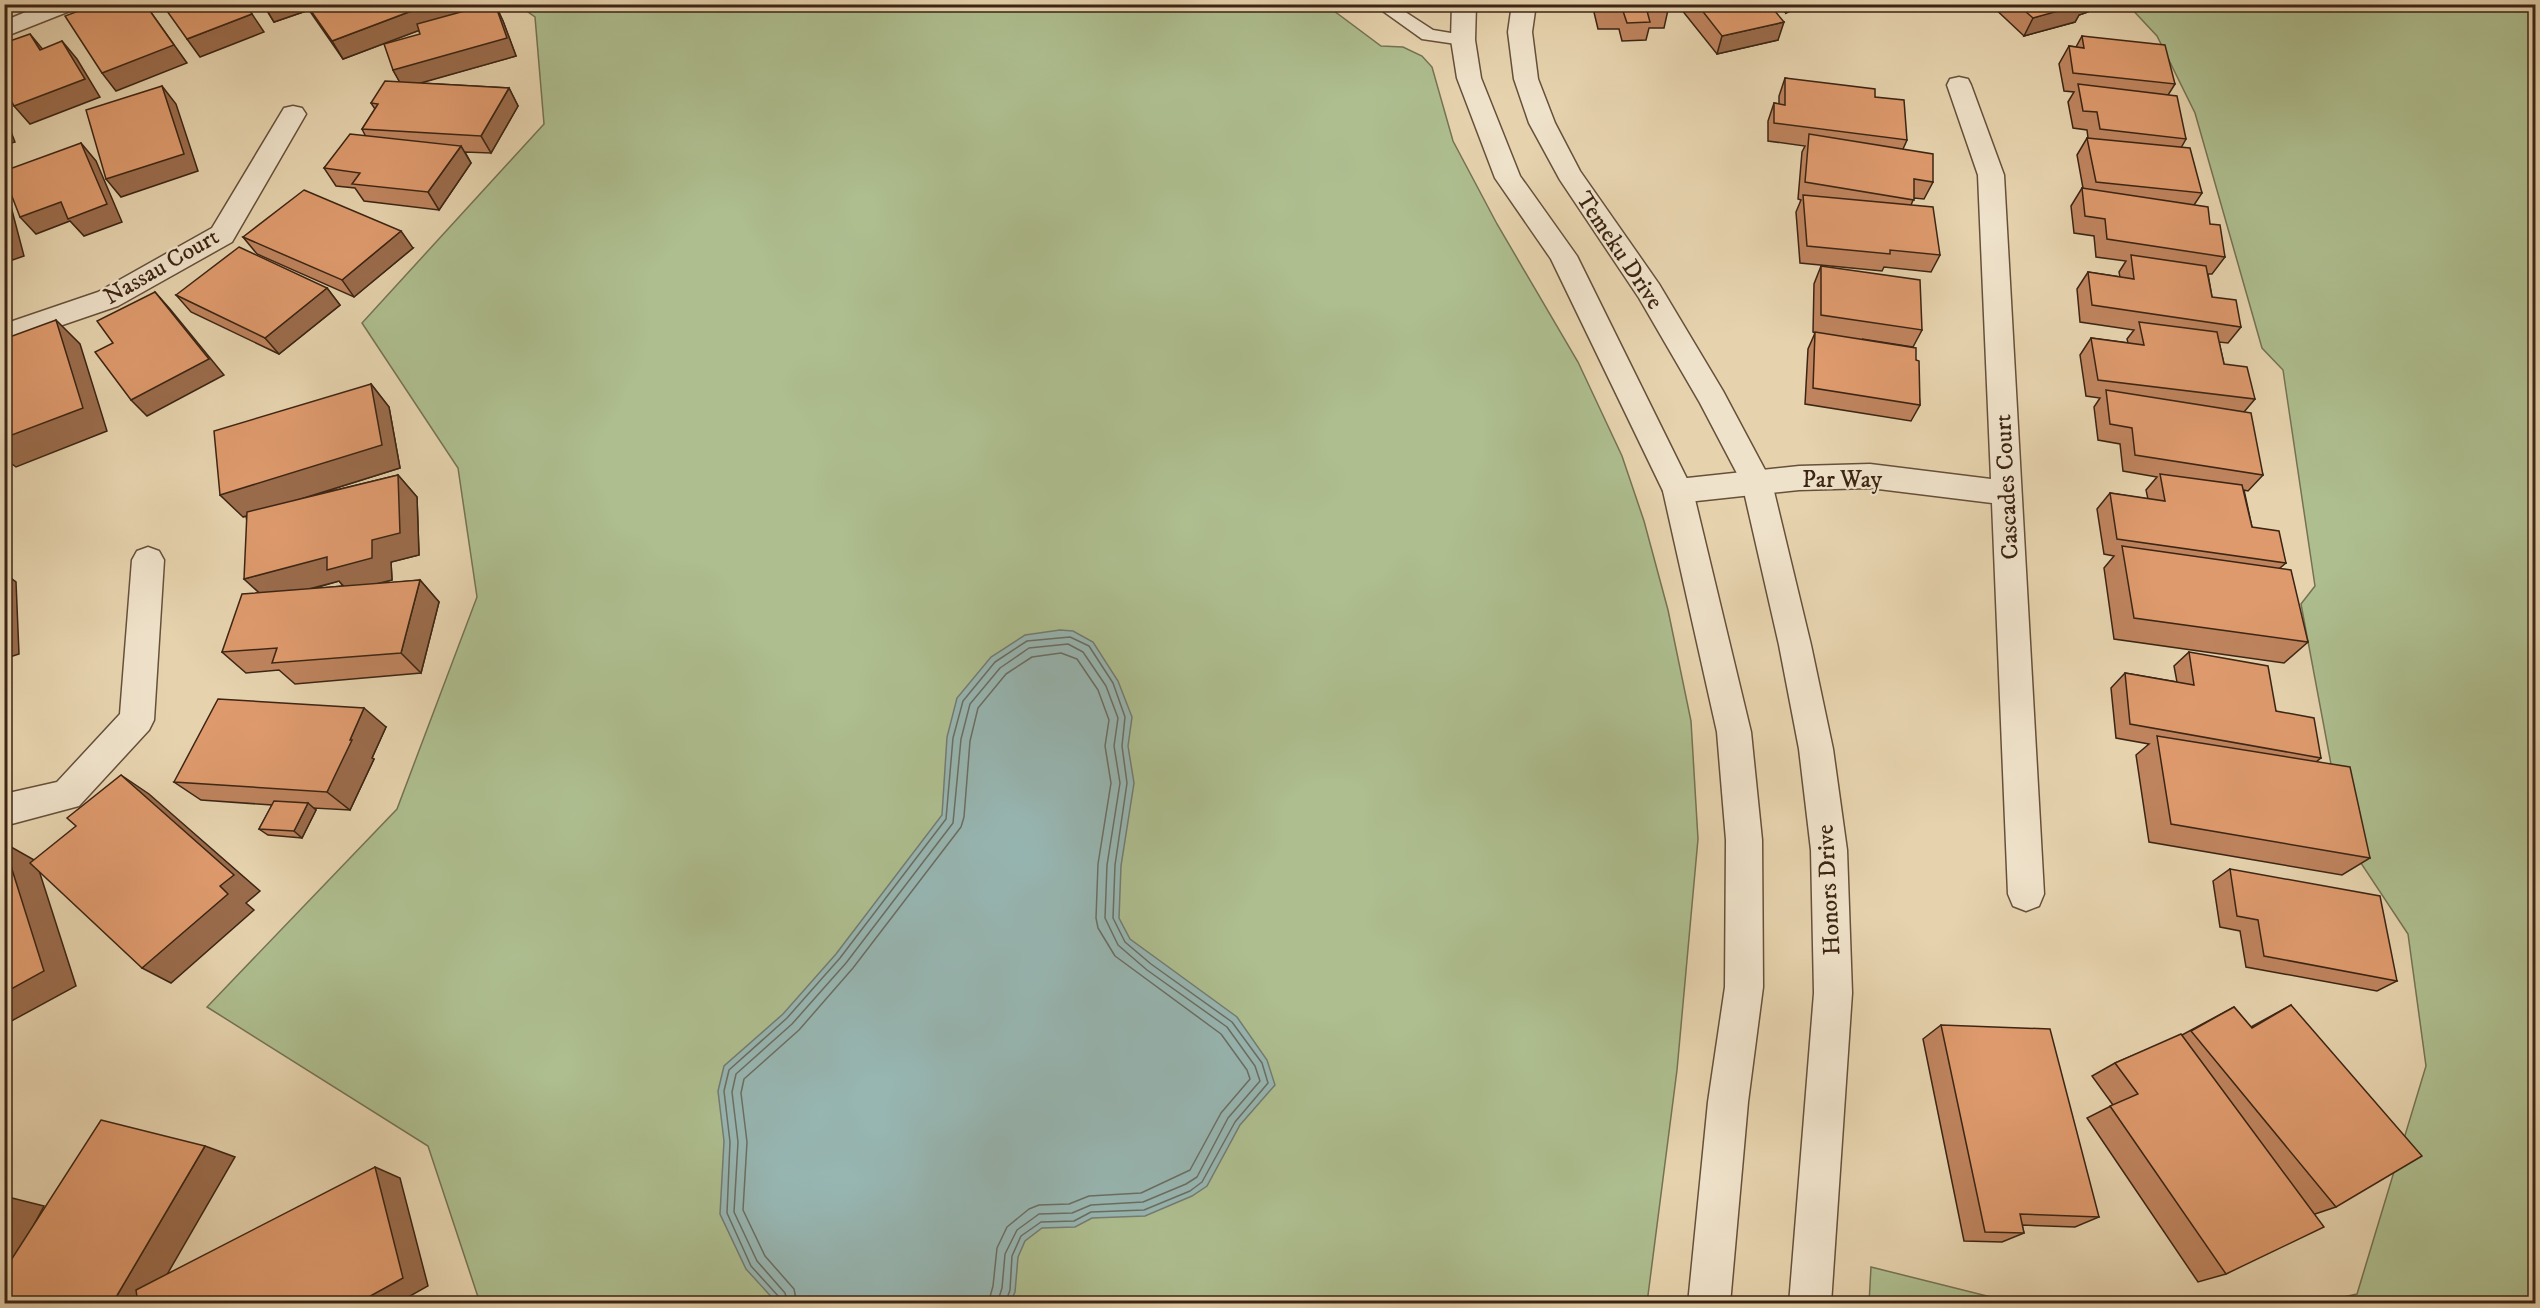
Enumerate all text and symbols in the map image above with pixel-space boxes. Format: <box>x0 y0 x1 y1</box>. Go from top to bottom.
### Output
street label: Temeku Drive <box>1569 186 1670 315</box>
street label: Nassau Court <box>99 222 225 312</box>
street label: Cascades Court <box>1988 413 2026 560</box>
street label: Par Way <box>1802 465 1883 495</box>
street label: Honors Drive <box>1811 824 1847 956</box>

